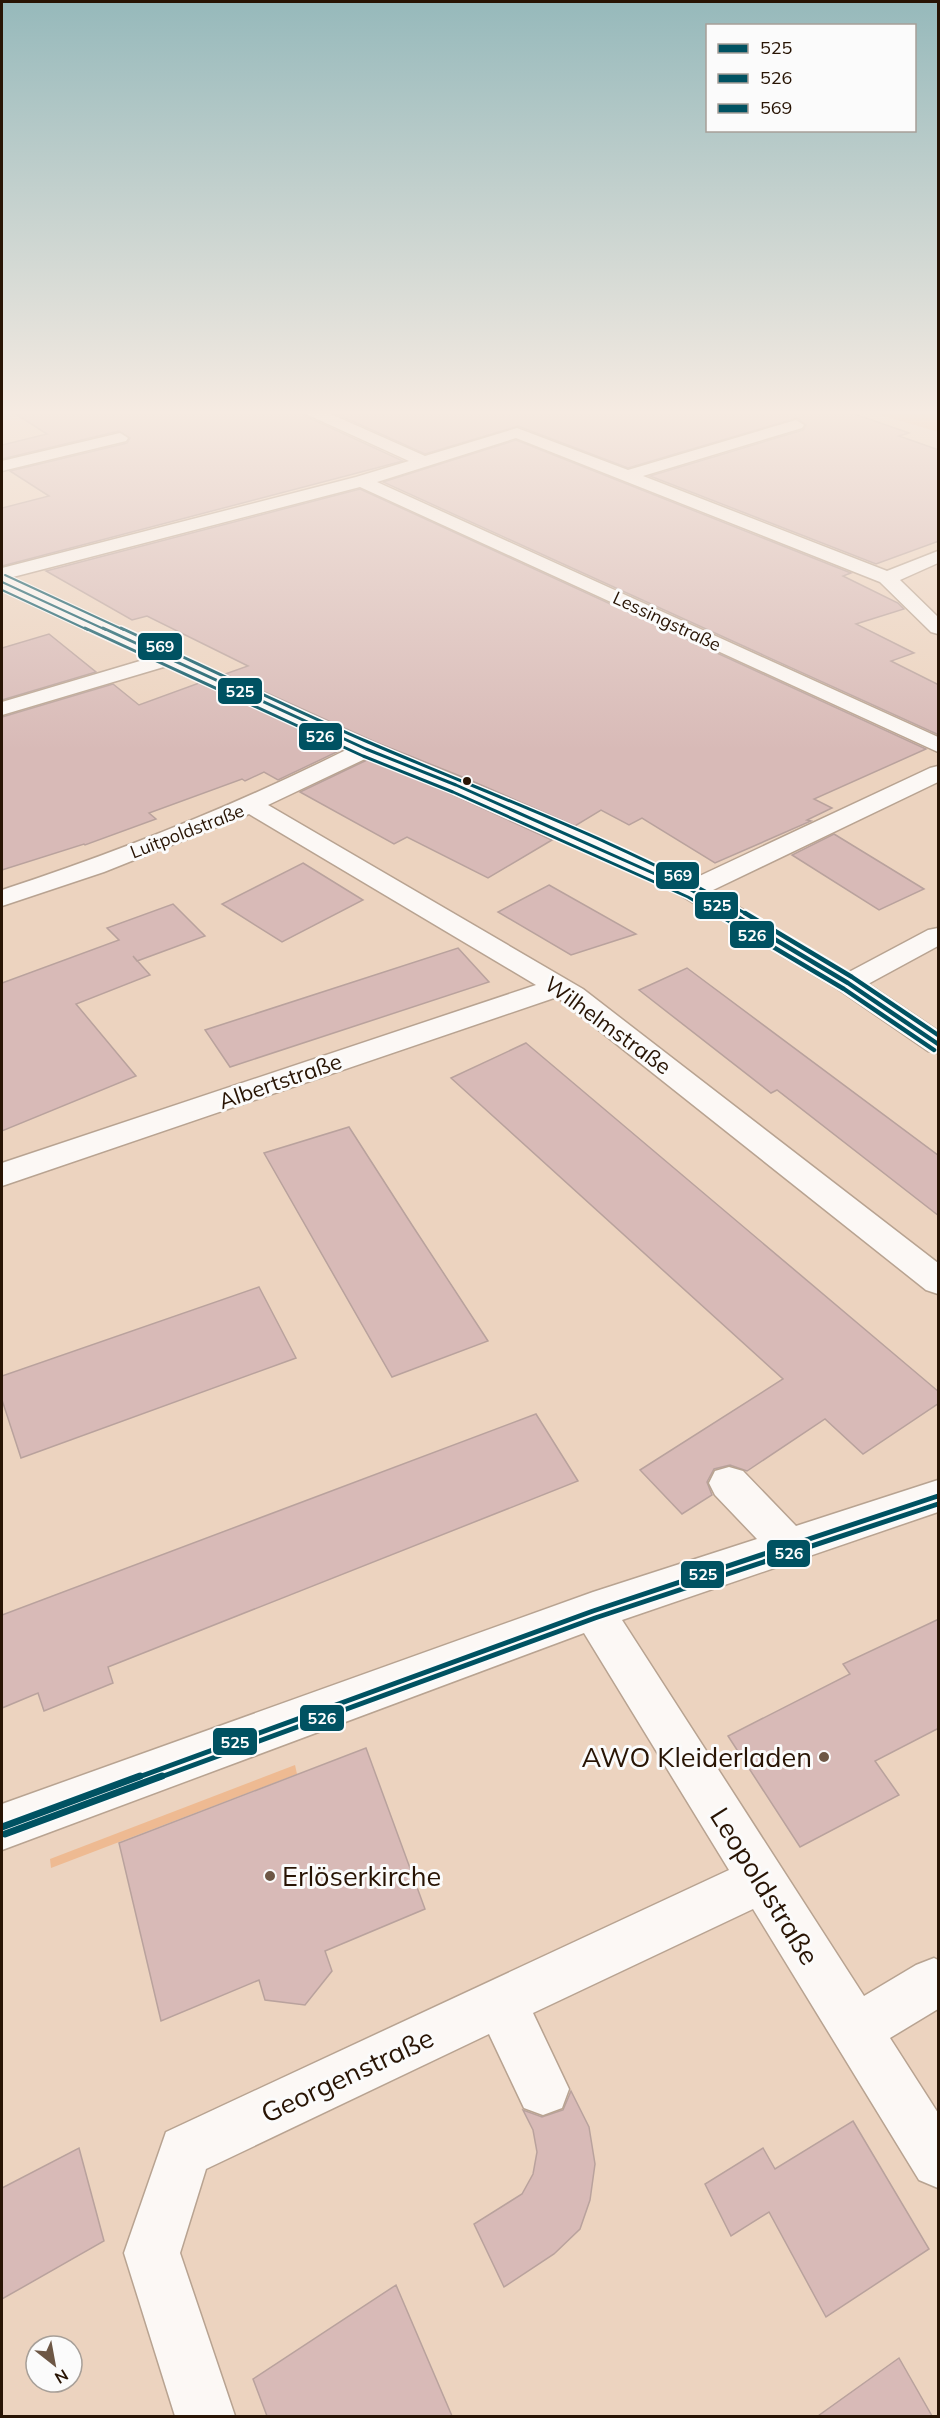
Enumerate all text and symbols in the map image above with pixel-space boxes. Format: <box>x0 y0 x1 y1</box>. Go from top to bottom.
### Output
legend <box>706 24 916 132</box>
text: 525 <box>760 36 793 59</box>
text: 526 <box>760 66 792 89</box>
text: 569 <box>760 96 792 119</box>
street label: Lessingstraße <box>609 586 725 656</box>
line badge: 569 <box>137 632 183 661</box>
text: 569 <box>146 636 174 656</box>
line badge: 525 <box>217 677 263 705</box>
text: 525 <box>226 681 255 701</box>
line badge: 526 <box>298 722 343 751</box>
text: 526 <box>306 726 335 746</box>
unlabelled marker <box>461 775 473 787</box>
street label: Luitpoldstraße <box>127 799 247 863</box>
line badge: 569 <box>655 861 700 890</box>
text: 569 <box>664 865 692 885</box>
line badge: 525 <box>694 891 739 920</box>
text: 525 <box>703 895 732 915</box>
line badge: 526 <box>729 920 775 949</box>
text: 526 <box>738 925 767 945</box>
street label: Wilhelmstraße <box>539 970 677 1080</box>
street label: Albertstraße <box>215 1047 345 1115</box>
line badge: 526 <box>766 1539 811 1568</box>
text: 526 <box>775 1543 804 1563</box>
line badge: 525 <box>680 1560 725 1589</box>
text: 525 <box>689 1564 718 1584</box>
line badge: 526 <box>299 1704 345 1732</box>
text: 526 <box>308 1708 337 1728</box>
line badge: 525 <box>212 1727 258 1756</box>
text: 525 <box>221 1732 250 1752</box>
place label: AWO Kleiderladen <box>581 1740 812 1774</box>
marker: AWO Kleiderladen <box>817 1750 831 1764</box>
street label: Leopoldstraße <box>703 1801 827 1971</box>
place label: Erlöserkirche <box>282 1859 441 1893</box>
marker: Erlöserkirche <box>263 1869 277 1883</box>
street label: Georgenstraße <box>255 2020 439 2130</box>
north arrow <box>24 2334 84 2394</box>
text: N <box>51 2365 72 2389</box>

